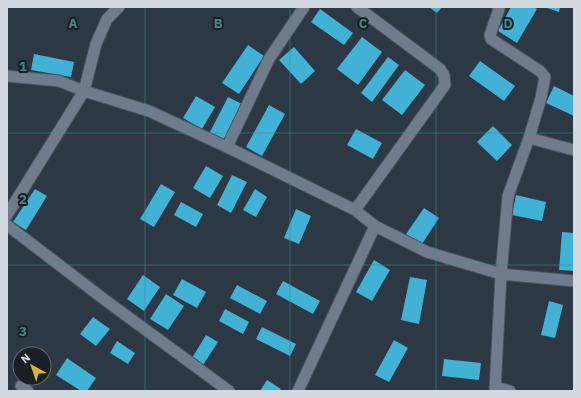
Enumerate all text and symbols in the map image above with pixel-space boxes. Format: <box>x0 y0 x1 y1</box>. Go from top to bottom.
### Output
text: A <box>69 15 78 32</box>
text: B <box>214 15 223 32</box>
text: C <box>359 15 368 32</box>
text: D <box>503 15 513 32</box>
text: 1 <box>19 58 27 75</box>
text: 2 <box>19 191 27 208</box>
text: 3 <box>19 323 27 340</box>
north arrow <box>12 346 52 386</box>
text: N <box>18 350 33 366</box>

